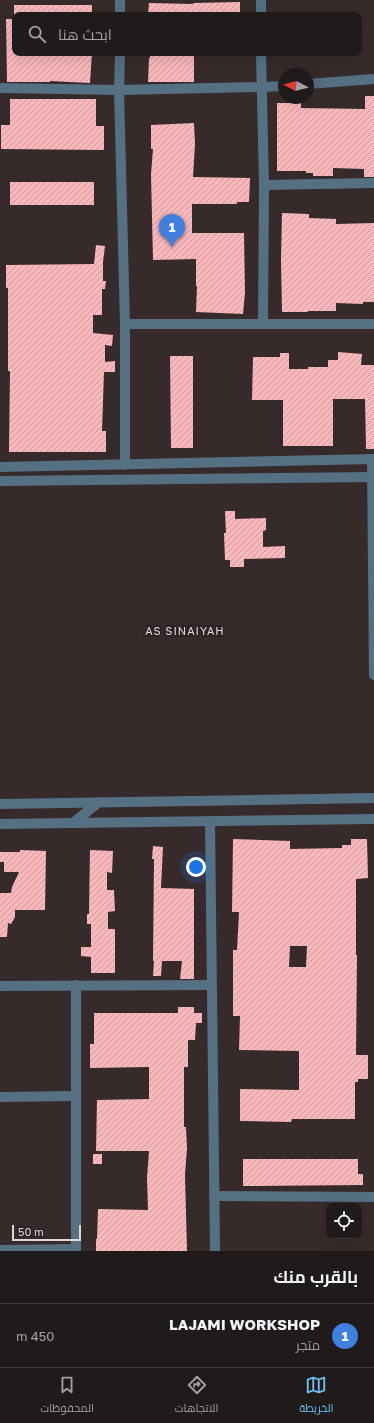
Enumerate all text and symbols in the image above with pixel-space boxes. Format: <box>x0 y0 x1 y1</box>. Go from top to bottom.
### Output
search box <box>12 12 362 56</box>
icon: search <box>26 23 48 45</box>
text: ابحث هنا <box>58 25 112 43</box>
north arrow <box>278 68 314 104</box>
pin: 1 <box>159 214 185 247</box>
district label: AS SINAIYAH <box>145 624 225 637</box>
your location <box>186 857 206 877</box>
map controls <box>326 1203 362 1239</box>
button: locate <box>326 1203 362 1239</box>
scale bar <box>12 1223 81 1242</box>
text: 50 m <box>18 1225 44 1238</box>
text: بالقرب منك <box>274 1266 358 1287</box>
text: LAJAMI WORKSHOP <box>169 1315 320 1333</box>
text: 450 m <box>16 1328 54 1344</box>
text: 1 <box>342 1328 348 1344</box>
text: متجر <box>296 1337 320 1353</box>
tab: المحفوظات <box>40 1374 94 1418</box>
tab: الاتجاهات <box>175 1374 218 1418</box>
tab: الخريطة <box>299 1374 334 1418</box>

